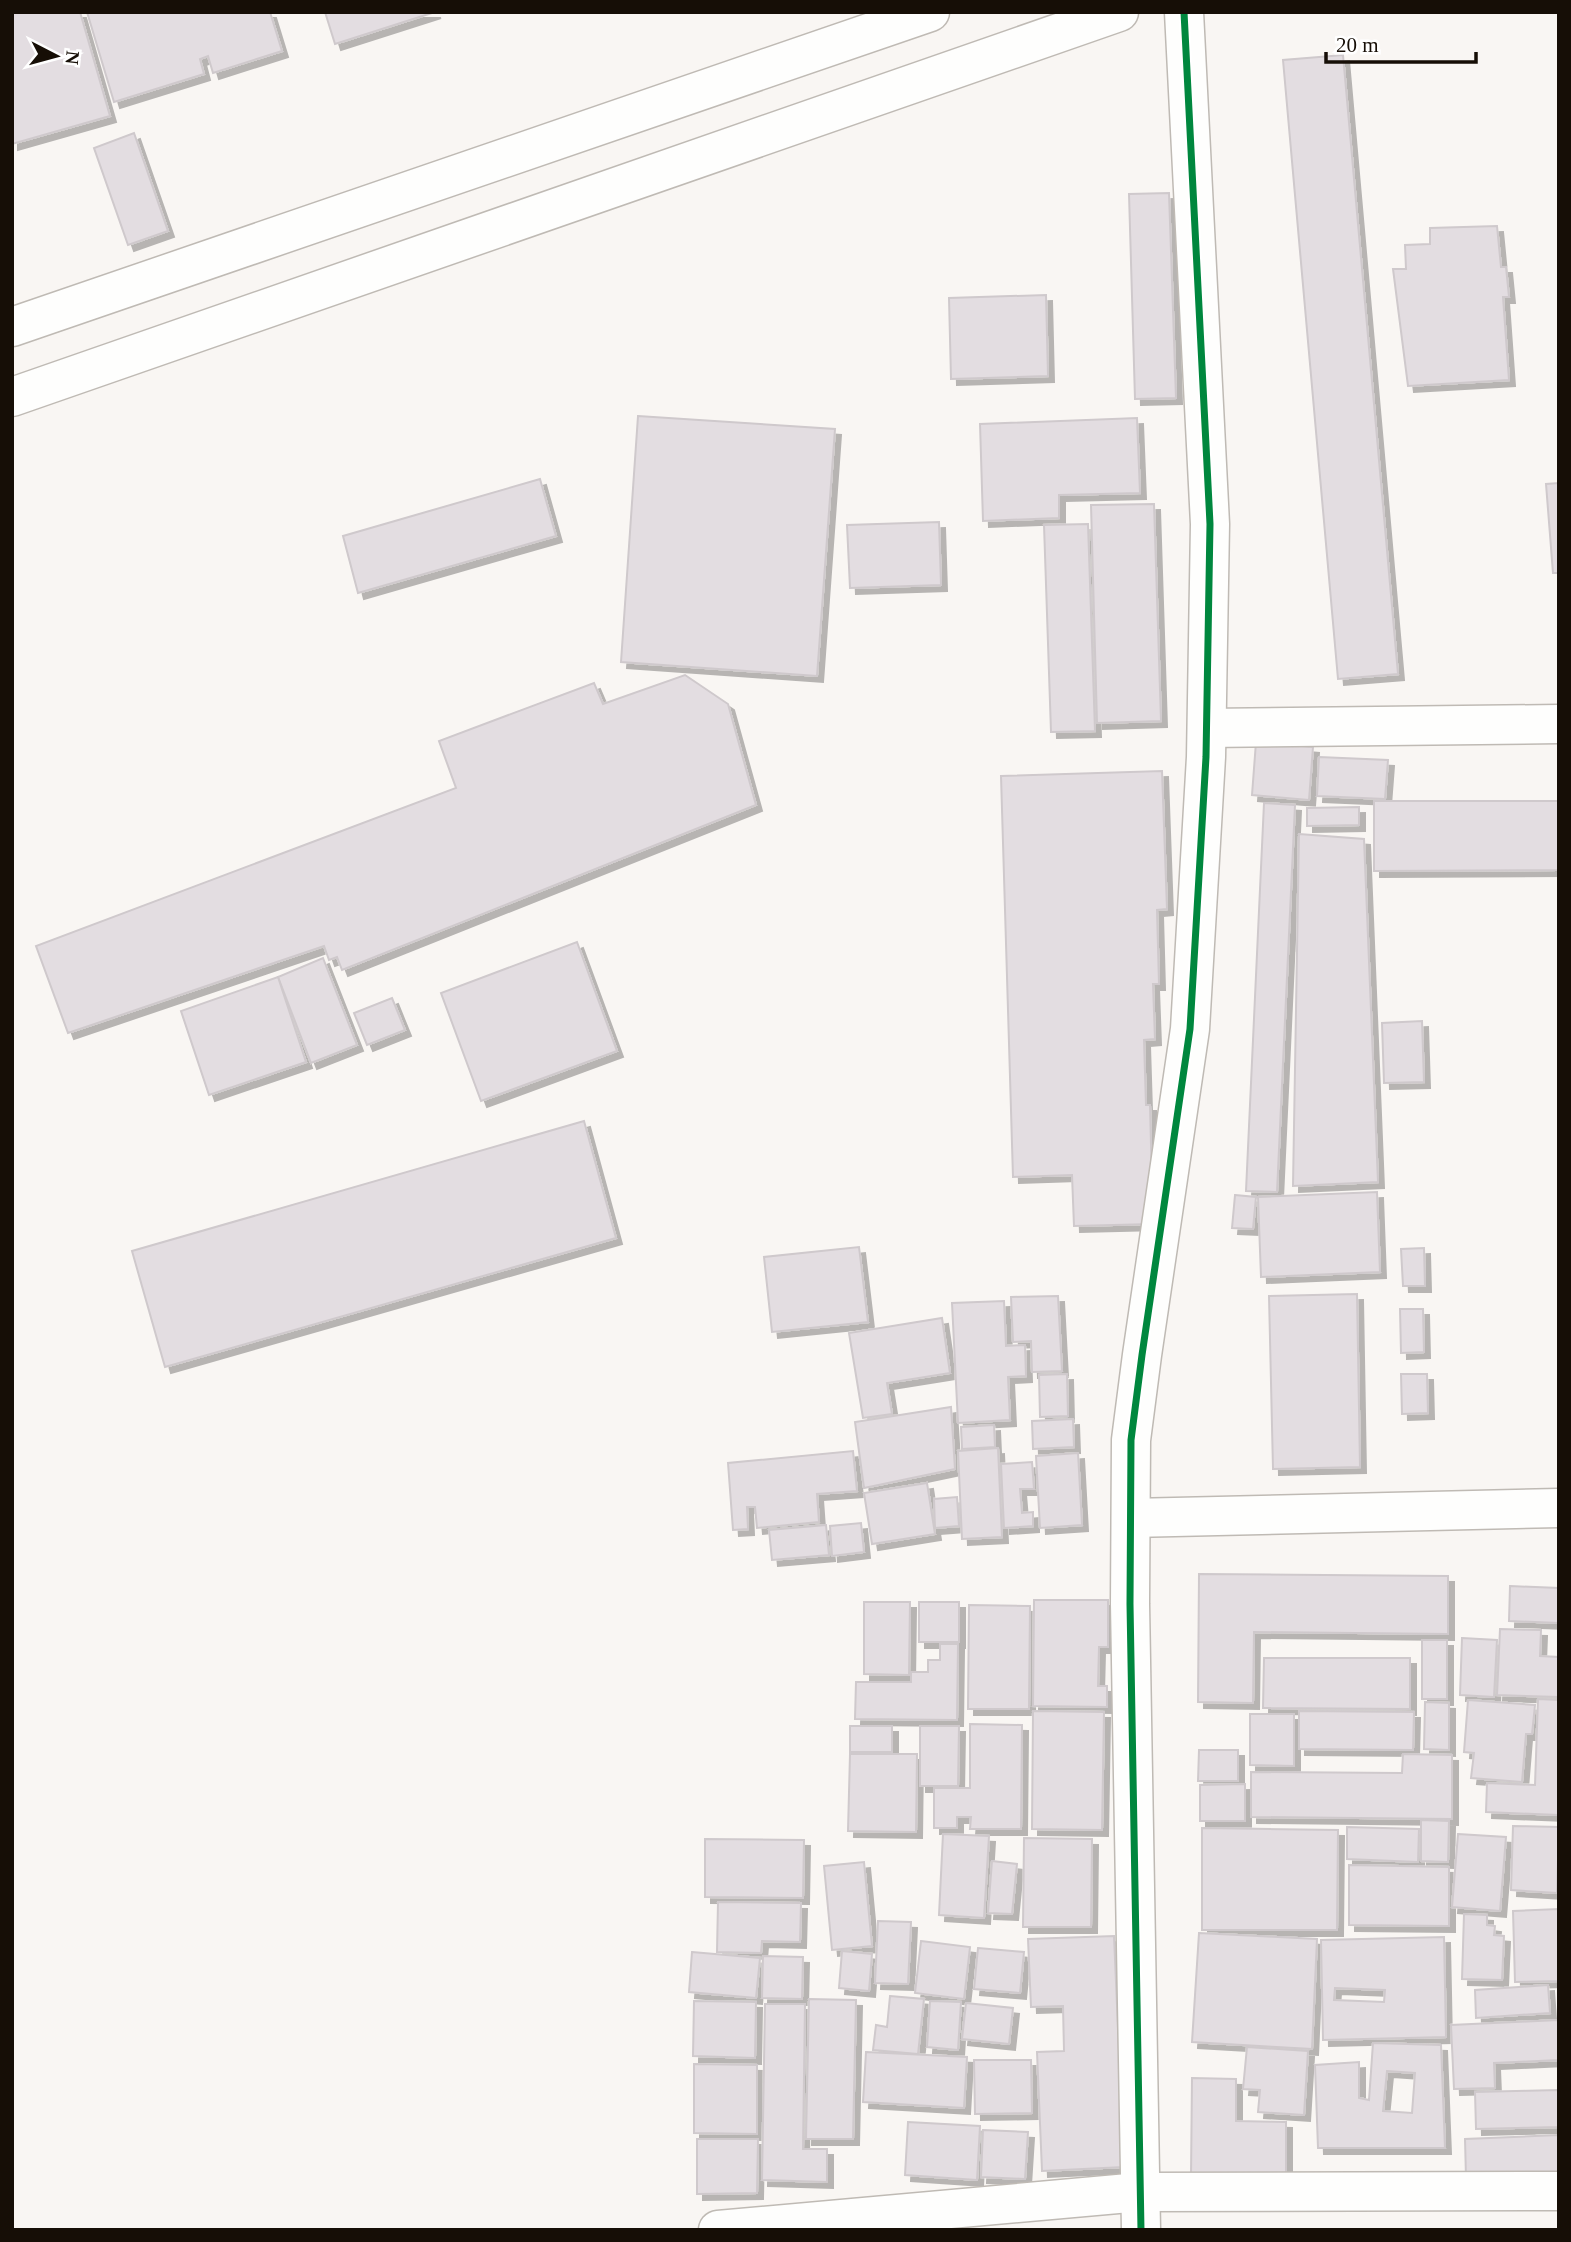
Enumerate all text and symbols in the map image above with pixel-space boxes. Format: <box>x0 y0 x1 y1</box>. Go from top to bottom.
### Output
north arrow <box>21 21 91 91</box>
scale bar <box>1326 21 1476 65</box>
text: 20 m <box>1336 33 1379 57</box>
text: N <box>61 50 84 66</box>

